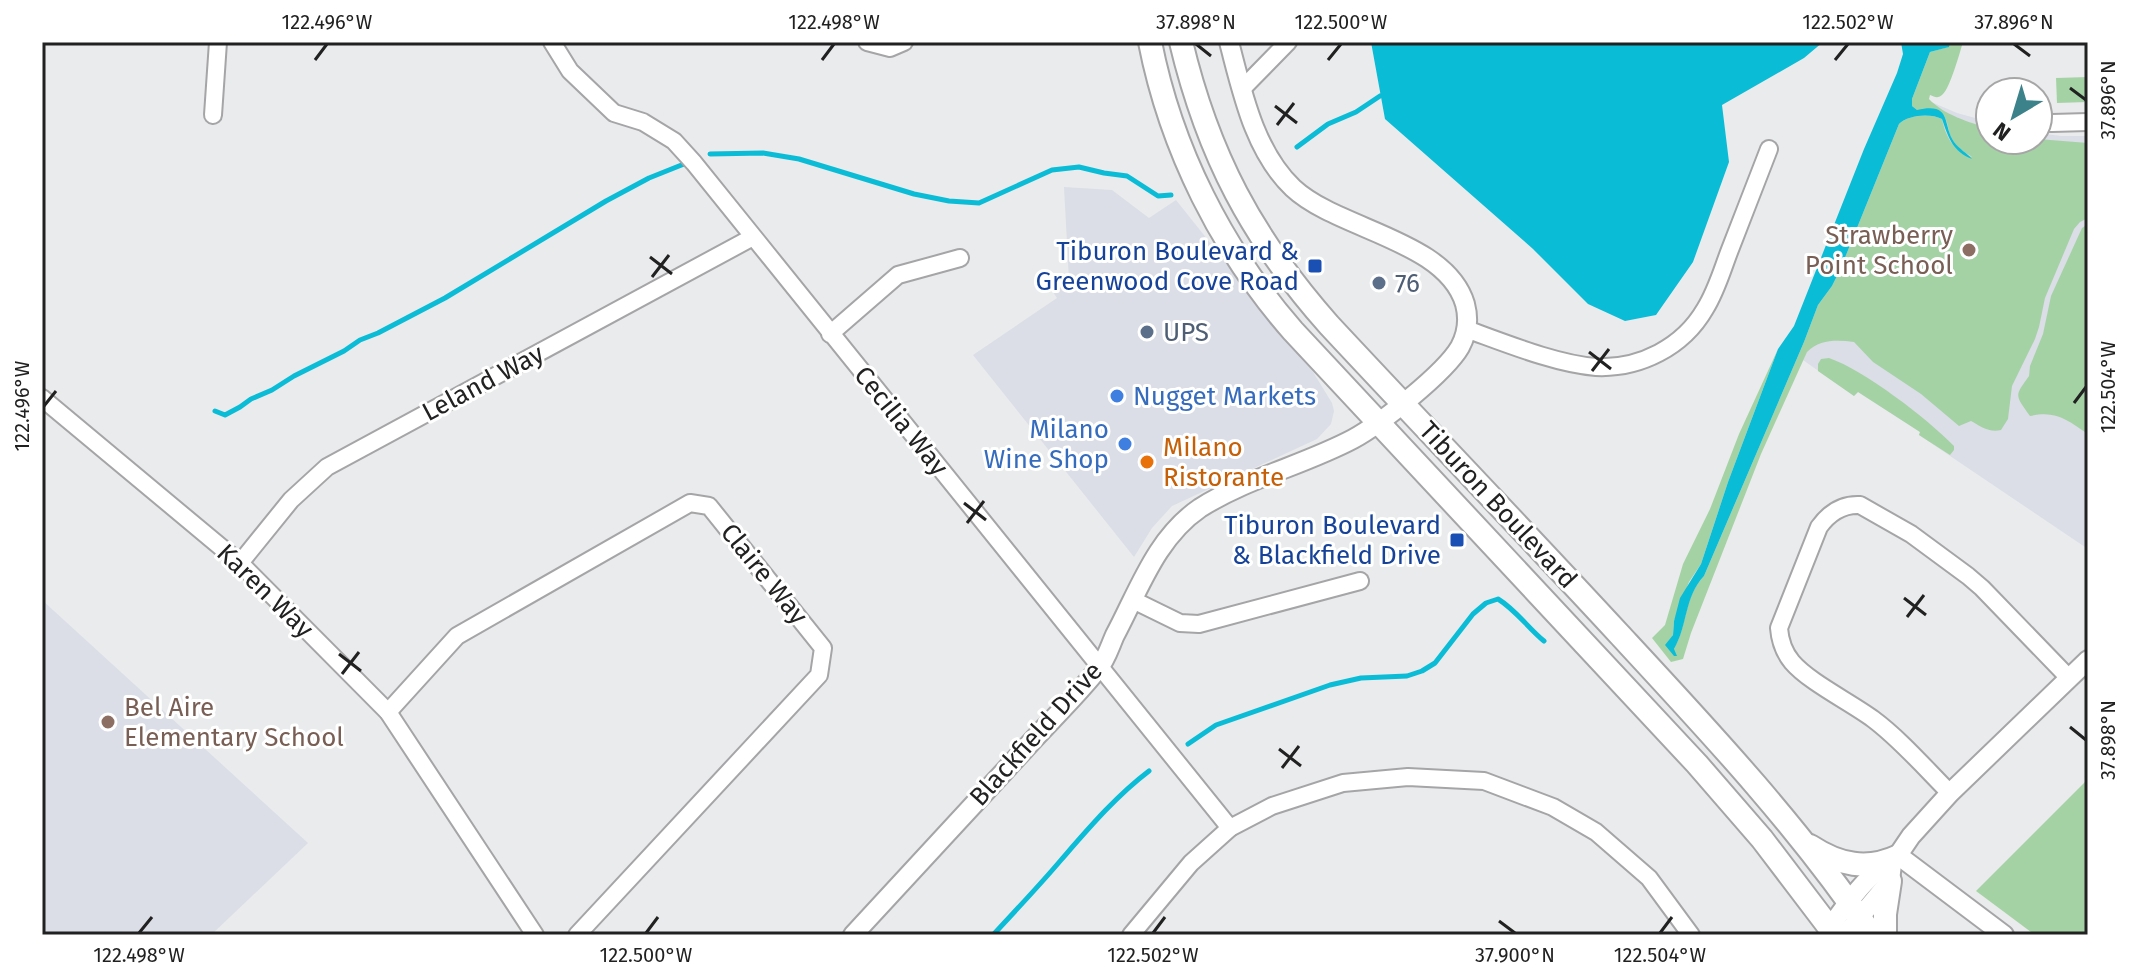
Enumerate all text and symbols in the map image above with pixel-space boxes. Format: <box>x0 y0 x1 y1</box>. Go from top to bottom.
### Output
text: 122.496°W <box>282 10 373 34</box>
text: 122.498°W <box>788 10 880 34</box>
text: 37.898°N <box>1156 10 1236 34</box>
text: 122.500°W <box>1295 10 1388 34</box>
text: 122.502°W <box>1802 10 1894 34</box>
text: 37.896°N <box>1974 10 2054 34</box>
text: 37.896°N <box>2096 60 2120 140</box>
north arrow <box>1974 76 2054 156</box>
text: N <box>1988 116 2016 146</box>
place label: Strawberry Point School <box>1805 220 1953 281</box>
place label: Tiburon Boulevard & Greenwood Cove Road <box>1035 236 1299 297</box>
marker: Strawberry Point School <box>1960 241 1978 259</box>
marker: Tiburon Boulevard & Greenwood Cove Road <box>1306 257 1324 275</box>
place label: 76 <box>1395 268 1420 299</box>
marker: 76 <box>1370 274 1388 292</box>
place label: UPS <box>1163 317 1209 348</box>
marker: UPS <box>1138 323 1156 341</box>
street label: Leland Way <box>417 338 549 428</box>
text: 122.504°W <box>2096 340 2120 433</box>
text: 122.496°W <box>10 360 34 451</box>
street label: Cecilia Way <box>848 360 954 482</box>
place label: Nugget Markets <box>1133 381 1316 412</box>
marker: Nugget Markets <box>1108 387 1126 405</box>
place label: Milano Wine Shop <box>984 414 1109 475</box>
street label: Tiburon Boulevard <box>1413 415 1583 595</box>
place label: Milano Ristorante <box>1163 432 1284 493</box>
marker: Milano Wine Shop <box>1116 435 1134 453</box>
marker: Milano Ristorante <box>1138 453 1156 471</box>
place label: Tiburon Boulevard & Blackfield Drive <box>1224 510 1441 571</box>
street label: Claire Way <box>714 517 814 631</box>
marker: Tiburon Boulevard & Blackfield Drive <box>1448 531 1466 549</box>
street label: Karen Way <box>210 537 320 645</box>
street label: Blackfield Drive <box>963 656 1109 812</box>
place label: Bel Aire Elementary School <box>124 692 344 753</box>
text: 37.898°N <box>2096 700 2120 780</box>
marker: Bel Aire Elementary School <box>99 713 117 731</box>
text: 122.498°W <box>93 943 185 967</box>
text: 122.500°W <box>600 943 693 967</box>
text: 122.502°W <box>1107 943 1199 967</box>
text: 37.900°N <box>1475 943 1555 967</box>
text: 122.504°W <box>1614 943 1707 967</box>

